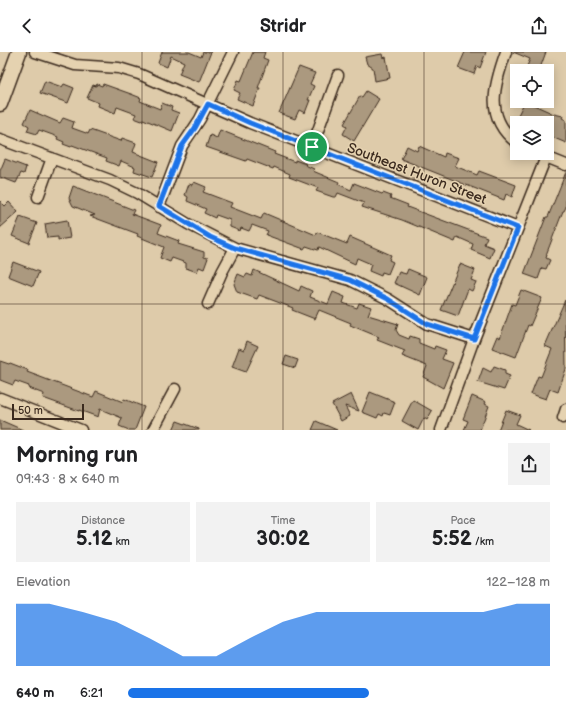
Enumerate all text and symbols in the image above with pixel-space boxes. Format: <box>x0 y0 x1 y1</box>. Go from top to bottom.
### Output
icon: back <box>16 15 38 37</box>
icon: share <box>528 15 550 37</box>
text: Stridr <box>260 16 306 37</box>
map controls <box>510 64 554 160</box>
button: locate <box>510 64 554 108</box>
button: layers <box>510 116 554 160</box>
pin <box>295 130 329 164</box>
icon: arrive <box>301 136 323 158</box>
street label: Southeast Huron Street <box>345 139 490 208</box>
scale bar <box>12 402 84 421</box>
text: 50 m <box>18 404 43 417</box>
text: Morning run <box>16 442 138 469</box>
button: share <box>508 443 550 485</box>
text: 09:43 · 8 × 640 m <box>16 471 119 487</box>
text: Distance <box>81 514 125 527</box>
text: Time <box>271 514 295 527</box>
text: Pace <box>450 514 476 527</box>
text: 5.12 <box>76 527 112 551</box>
text: 30:02 <box>256 527 310 551</box>
text: 5:52 <box>432 527 472 551</box>
text: km <box>112 535 130 548</box>
text: /km <box>472 535 494 548</box>
text: Elevation <box>16 574 70 590</box>
text: 122–128 m <box>487 574 550 590</box>
text: 640 m <box>16 685 54 701</box>
text: 6:21 <box>80 685 103 701</box>

